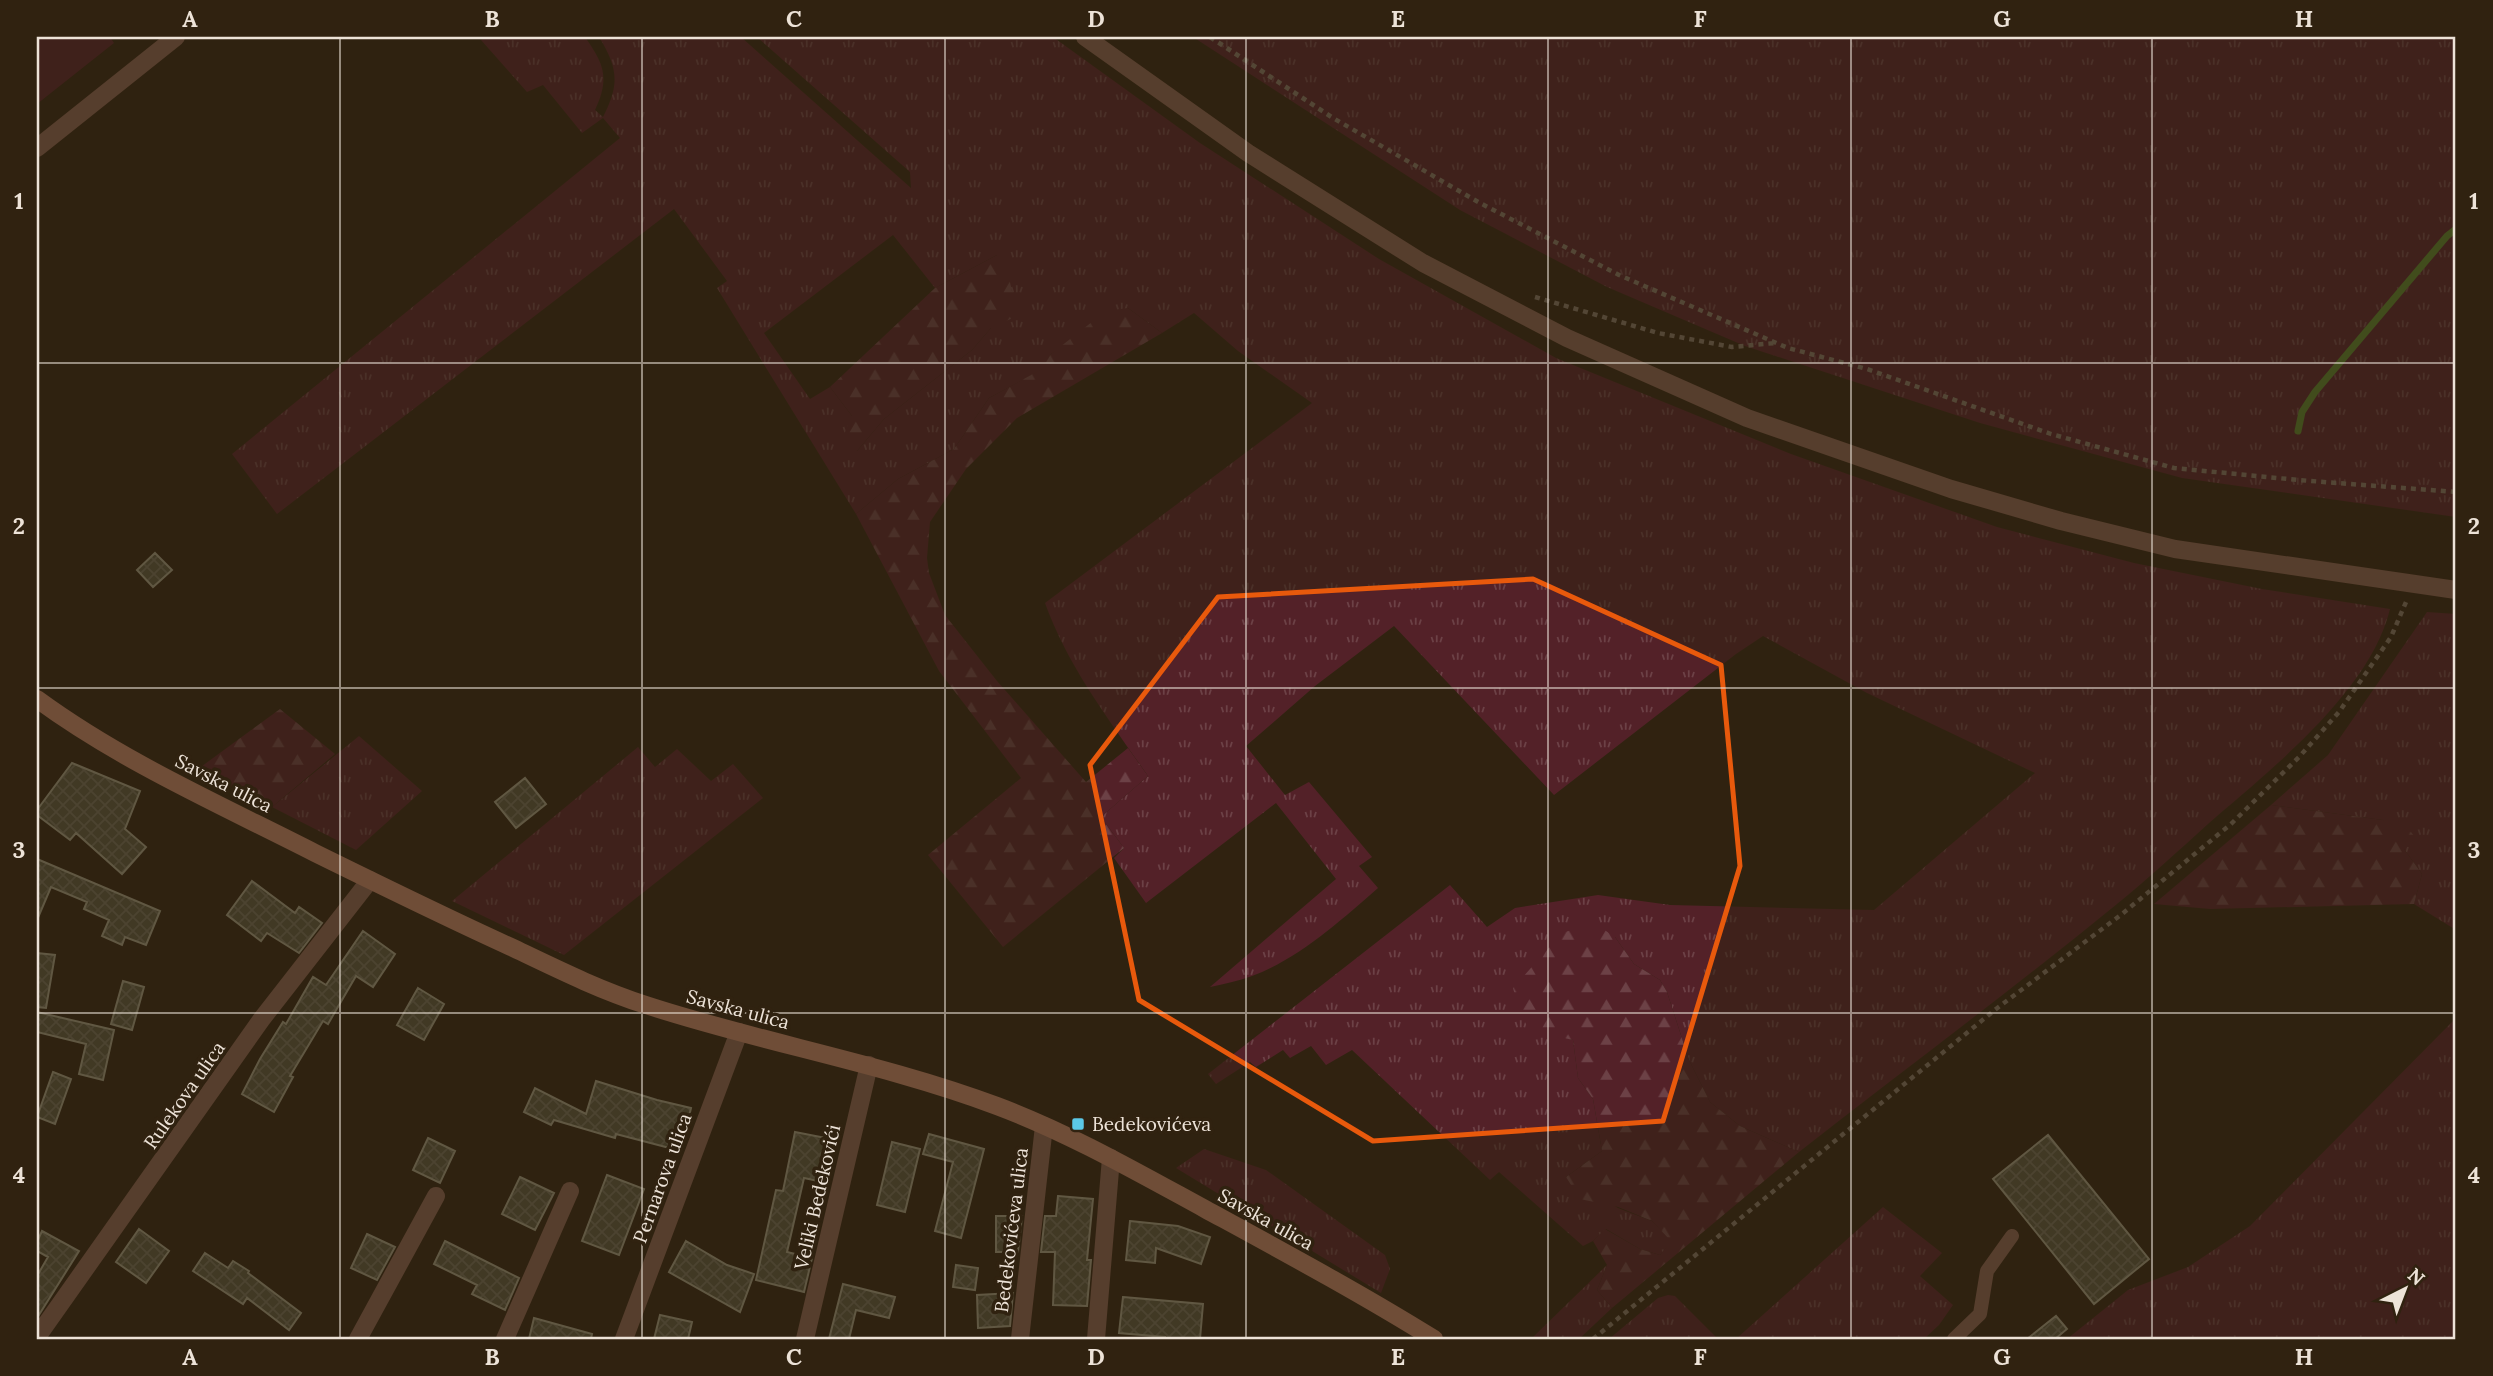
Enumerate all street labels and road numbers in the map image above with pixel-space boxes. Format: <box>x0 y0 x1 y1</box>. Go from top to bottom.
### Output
street label: Savska ulica <box>172 748 277 818</box>
street label: Savska ulica <box>684 984 792 1034</box>
street label: Rulekova ulica <box>138 1036 230 1153</box>
street label: Pernarova ulica <box>627 1110 697 1246</box>
street label: Veliki Bedekovići <box>788 1122 845 1273</box>
street label: Bedekovićeva ulica <box>989 1146 1033 1314</box>
street label: Savska ulica <box>1214 1183 1318 1255</box>

